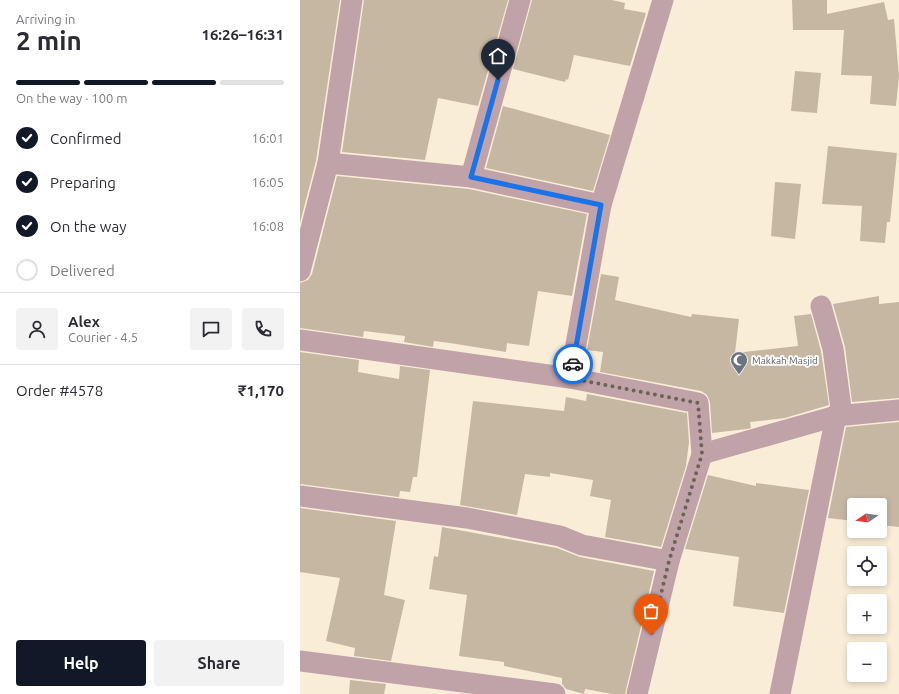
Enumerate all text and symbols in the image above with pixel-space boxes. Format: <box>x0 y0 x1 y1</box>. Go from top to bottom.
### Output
text: Arriving in <box>16 12 75 26</box>
text: 2 min <box>16 26 82 55</box>
text: 16:26–16:31 <box>201 26 284 43</box>
pin <box>481 39 515 80</box>
icon: home <box>487 45 509 67</box>
text: On the way · 100 m <box>16 91 128 105</box>
icon: check <box>16 127 38 149</box>
text: Confirmed <box>50 130 122 147</box>
text: 16:01 <box>251 131 284 145</box>
icon: check <box>16 171 38 193</box>
text: Preparing <box>50 174 116 191</box>
text: 16:05 <box>251 175 284 189</box>
icon: check <box>16 215 38 237</box>
text: On the way <box>50 218 126 235</box>
text: 16:08 <box>251 219 284 233</box>
text: Delivered <box>50 262 115 279</box>
button: person <box>16 308 58 350</box>
button: chat <box>190 308 232 350</box>
button: phone <box>242 308 284 350</box>
text: Alex <box>68 313 100 330</box>
text: Courier · 4.5 <box>68 330 138 344</box>
courier <box>553 344 593 384</box>
mosque icon: Makkah Masjid <box>729 350 749 375</box>
icon: car <box>562 353 584 375</box>
place label: Makkah Masjid <box>752 355 818 366</box>
text: Order #4578 <box>16 382 103 399</box>
text: ₹1,170 <box>238 382 284 399</box>
north arrow <box>847 498 887 538</box>
map controls <box>847 498 887 682</box>
button: locate <box>847 546 887 586</box>
pin <box>634 594 668 635</box>
button: + <box>847 594 887 634</box>
icon: bag <box>640 600 662 622</box>
button: Help <box>16 640 146 686</box>
button: Share <box>154 640 284 686</box>
button: − <box>847 642 887 682</box>

